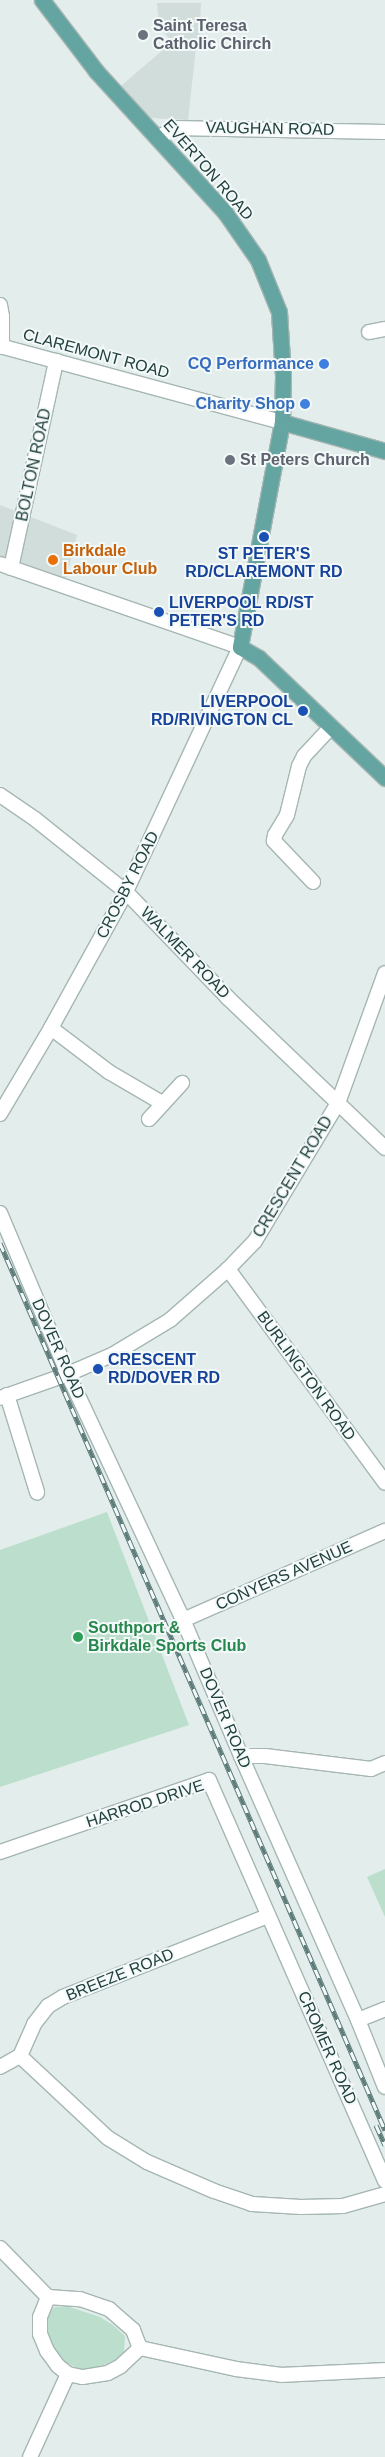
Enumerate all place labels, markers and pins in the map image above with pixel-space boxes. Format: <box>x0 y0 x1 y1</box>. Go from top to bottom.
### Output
place label: Saint Teresa Catholic Chirch <box>153 16 271 54</box>
marker: Saint Teresa Catholic Chirch <box>137 29 149 41</box>
place label: CQ Performance <box>188 354 314 374</box>
marker: CQ Performance <box>318 358 330 370</box>
place label: Charity Shop <box>195 394 295 414</box>
marker: Charity Shop <box>299 398 311 410</box>
place label: St Peters Church <box>240 450 370 470</box>
marker: St Peters Church <box>224 454 236 466</box>
marker: ST PETER'S RD/CLAREMONT RD <box>258 531 270 543</box>
place label: Birkdale Labour Club <box>63 541 157 579</box>
place label: ST PETER'S RD/CLAREMONT RD <box>185 544 343 582</box>
marker: Birkdale Labour Club <box>47 554 59 566</box>
place label: LIVERPOOL RD/ST PETER'S RD <box>169 593 314 631</box>
marker: LIVERPOOL RD/ST PETER'S RD <box>153 606 165 618</box>
place label: LIVERPOOL RD/RIVINGTON CL <box>151 692 293 730</box>
marker: LIVERPOOL RD/RIVINGTON CL <box>297 705 309 717</box>
place label: CRESCENT RD/DOVER RD <box>108 1350 220 1388</box>
marker: CRESCENT RD/DOVER RD <box>92 1363 104 1375</box>
place label: Southport & Birkdale Sports Club <box>88 1618 246 1656</box>
marker: Southport & Birkdale Sports Club <box>72 1631 84 1643</box>

